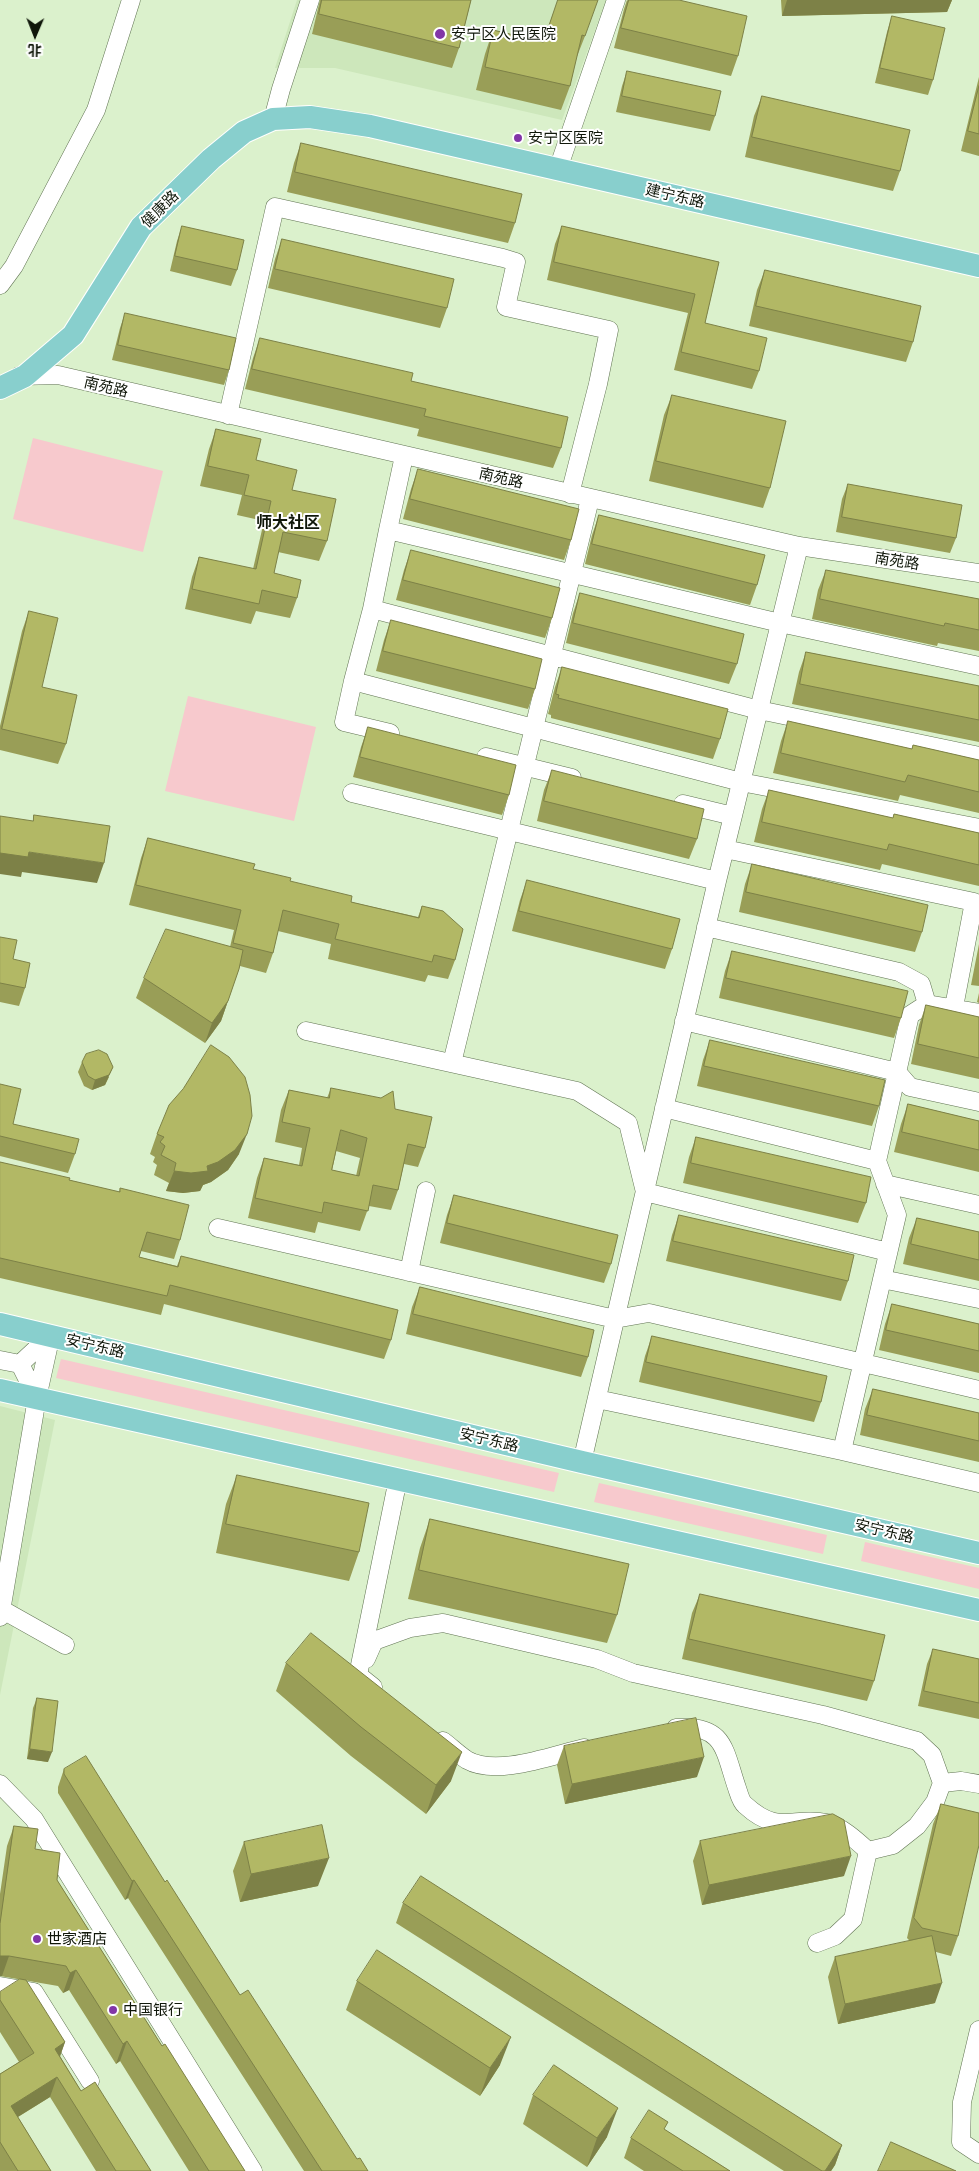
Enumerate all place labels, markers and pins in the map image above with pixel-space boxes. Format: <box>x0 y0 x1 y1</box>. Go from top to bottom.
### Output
place label: 安宁区人民医院 <box>451 25 556 43</box>
marker: 安宁区人民医院 <box>433 27 447 41</box>
place label: 安宁区医院 <box>528 129 603 147</box>
marker: 安宁区医院 <box>512 132 524 144</box>
place label: 世家酒店 <box>47 1930 107 1948</box>
marker: 世家酒店 <box>31 1933 43 1945</box>
place label: 中国银行 <box>123 2001 183 2019</box>
marker: 中国银行 <box>107 2004 119 2016</box>

